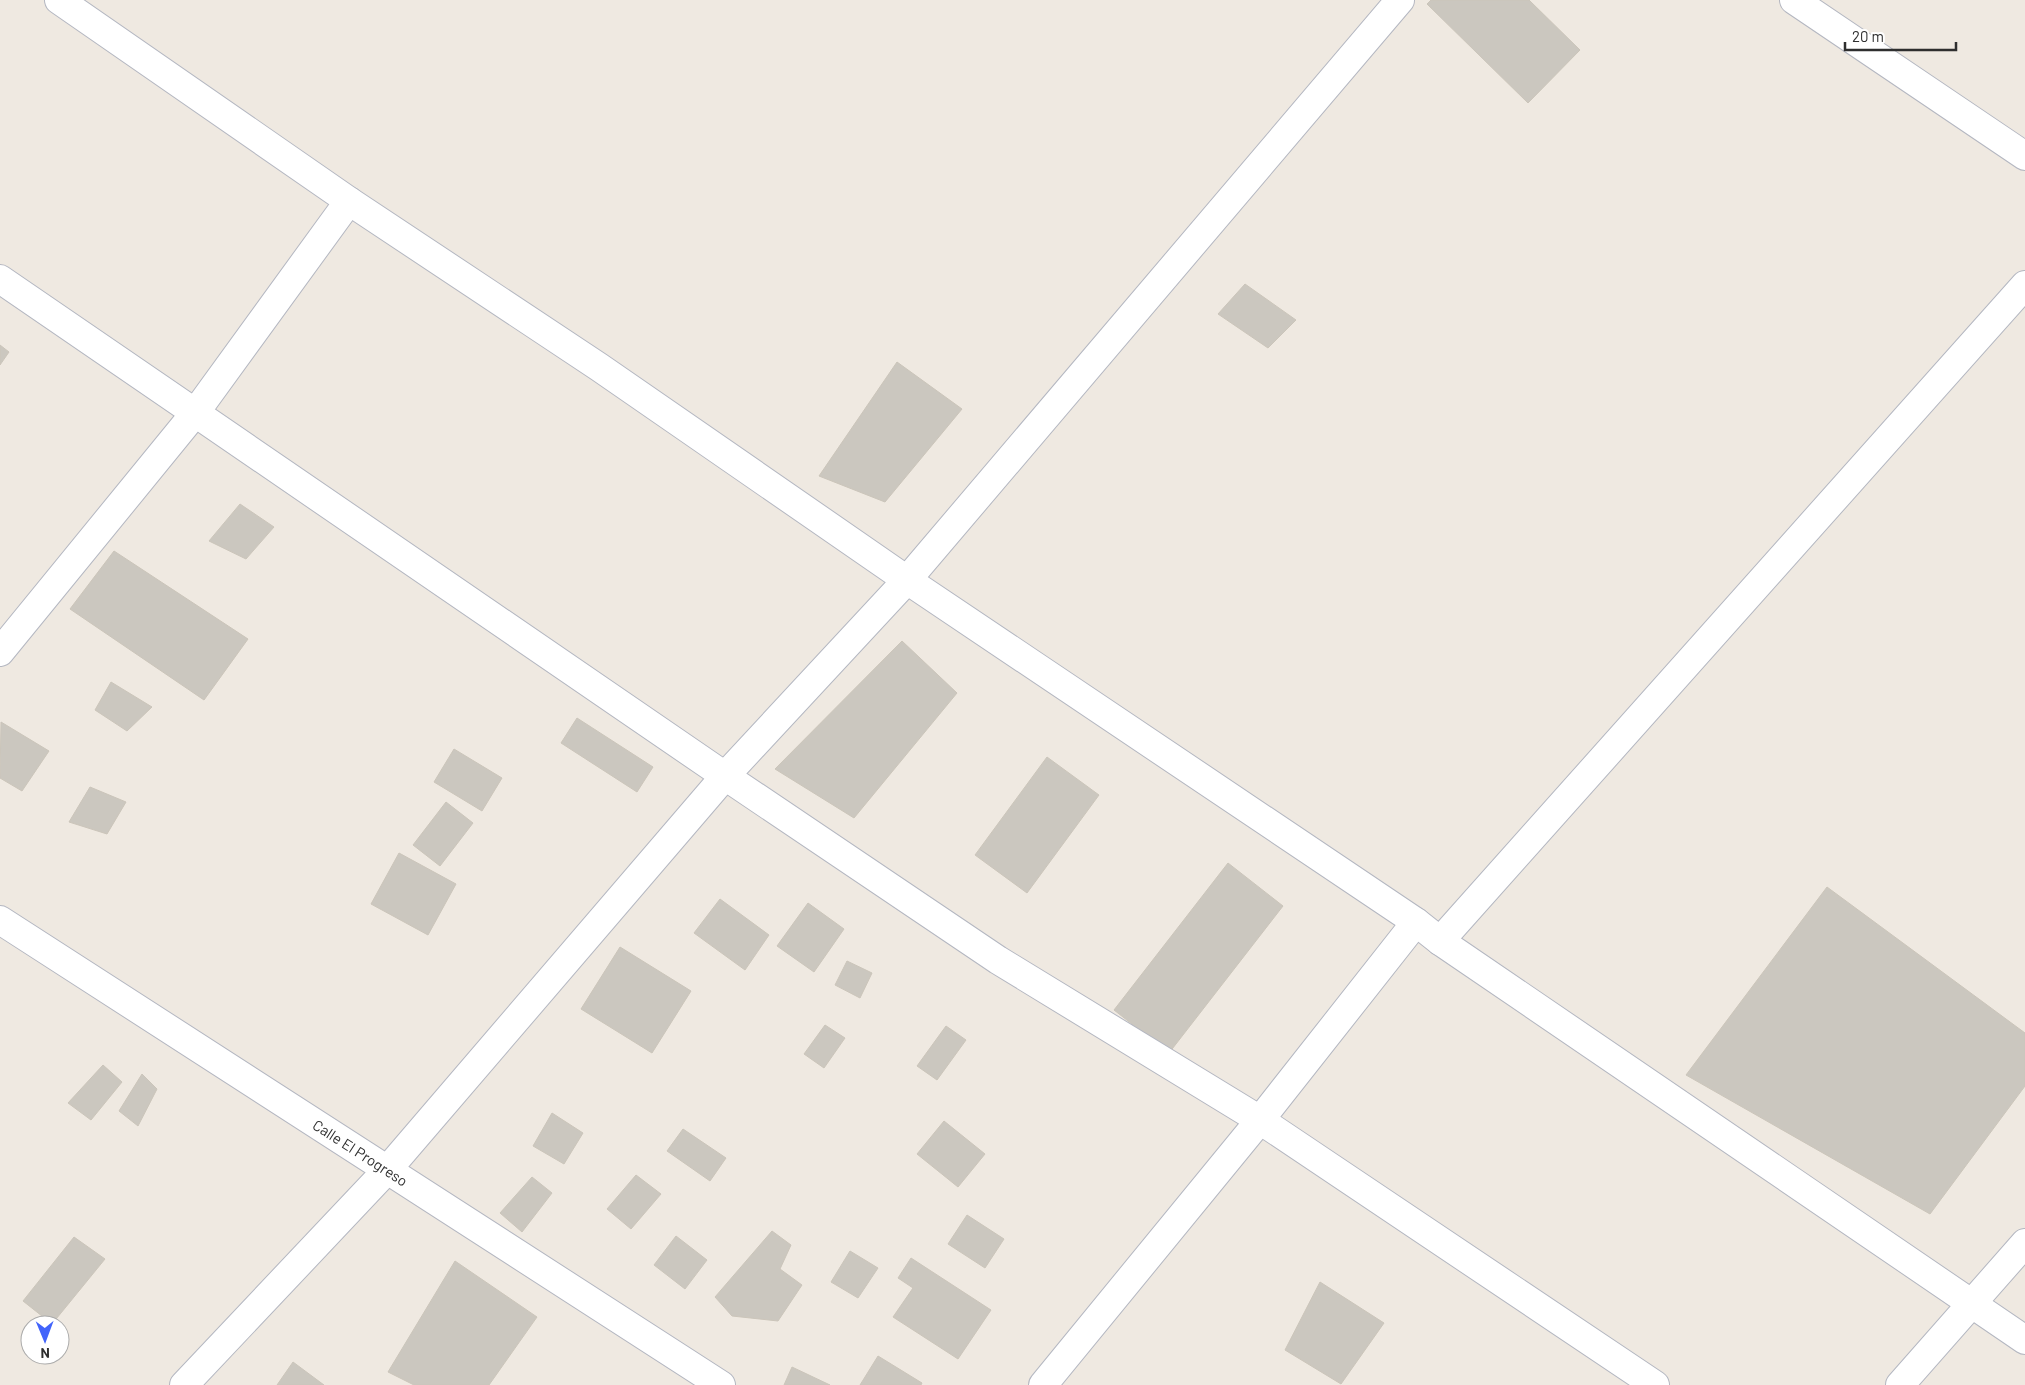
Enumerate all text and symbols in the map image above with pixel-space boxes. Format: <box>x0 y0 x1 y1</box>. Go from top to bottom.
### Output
scale bar <box>1845 20 1956 52</box>
text: 20 m <box>1852 27 1884 45</box>
street label: Calle El Progreso <box>310 1115 411 1190</box>
north arrow <box>20 1315 70 1365</box>
text: N <box>40 1345 50 1362</box>

